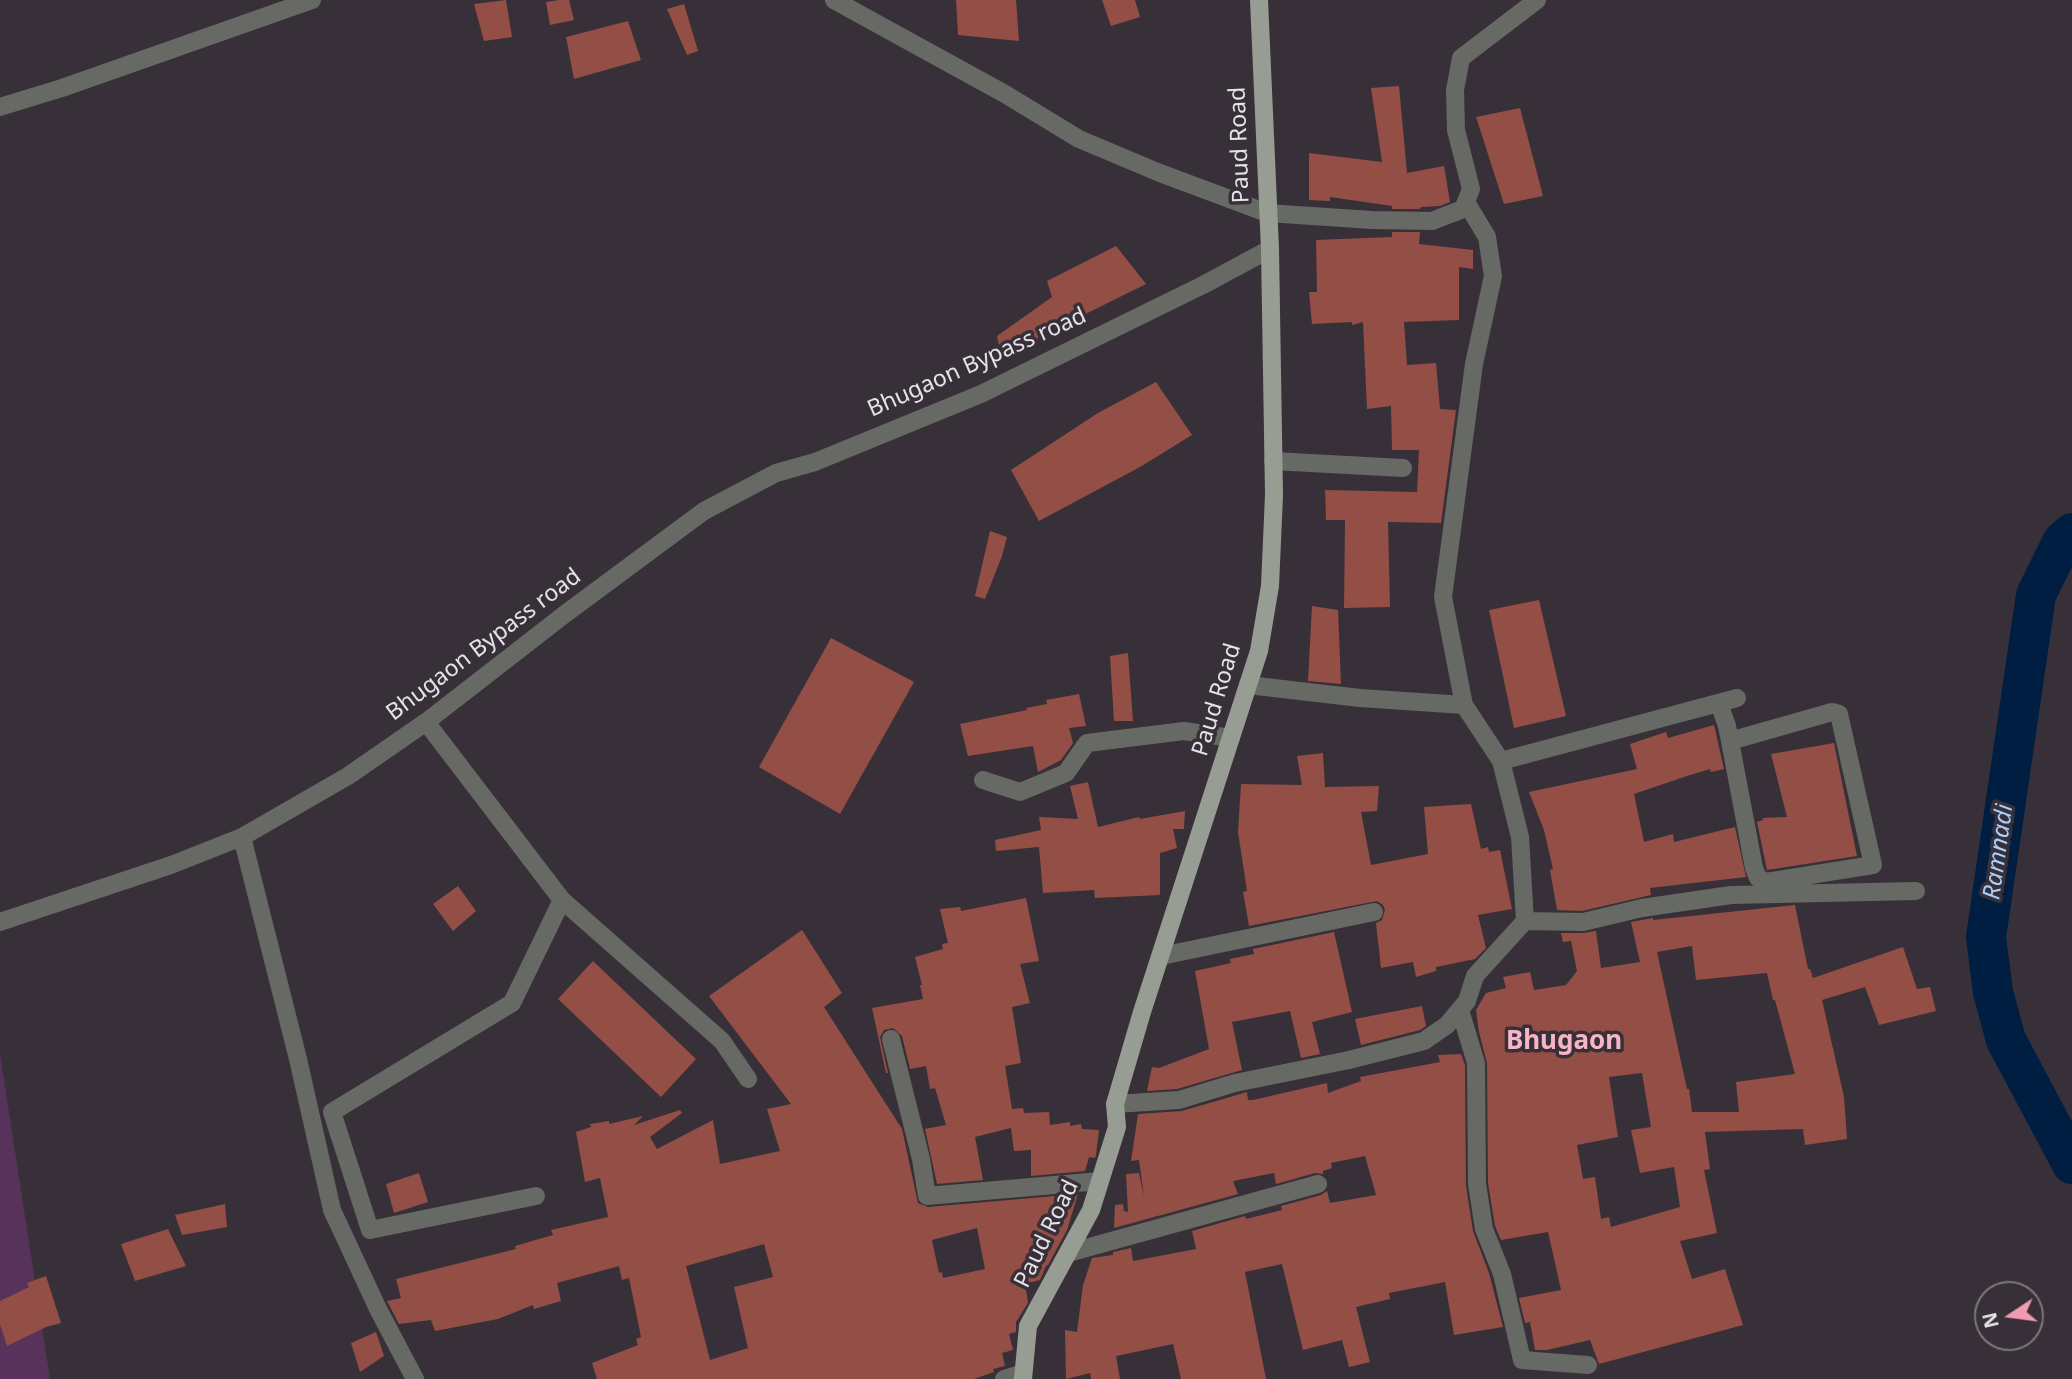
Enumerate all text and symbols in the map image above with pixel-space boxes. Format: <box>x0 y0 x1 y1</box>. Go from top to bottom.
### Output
street label: Paud Road <box>1224 86 1256 204</box>
street label: Bhugaon Bypass road <box>863 302 1091 424</box>
street label: Bhugaon Bypass road <box>381 563 587 727</box>
street label: Paud Road <box>1187 640 1247 760</box>
water label: Ramnadi <box>1978 802 2020 902</box>
district label: Bhugaon <box>1506 1026 1622 1058</box>
street label: Paud Road <box>1009 1176 1085 1292</box>
north arrow <box>1974 1281 2044 1351</box>
text: N <box>1976 1310 2005 1331</box>

